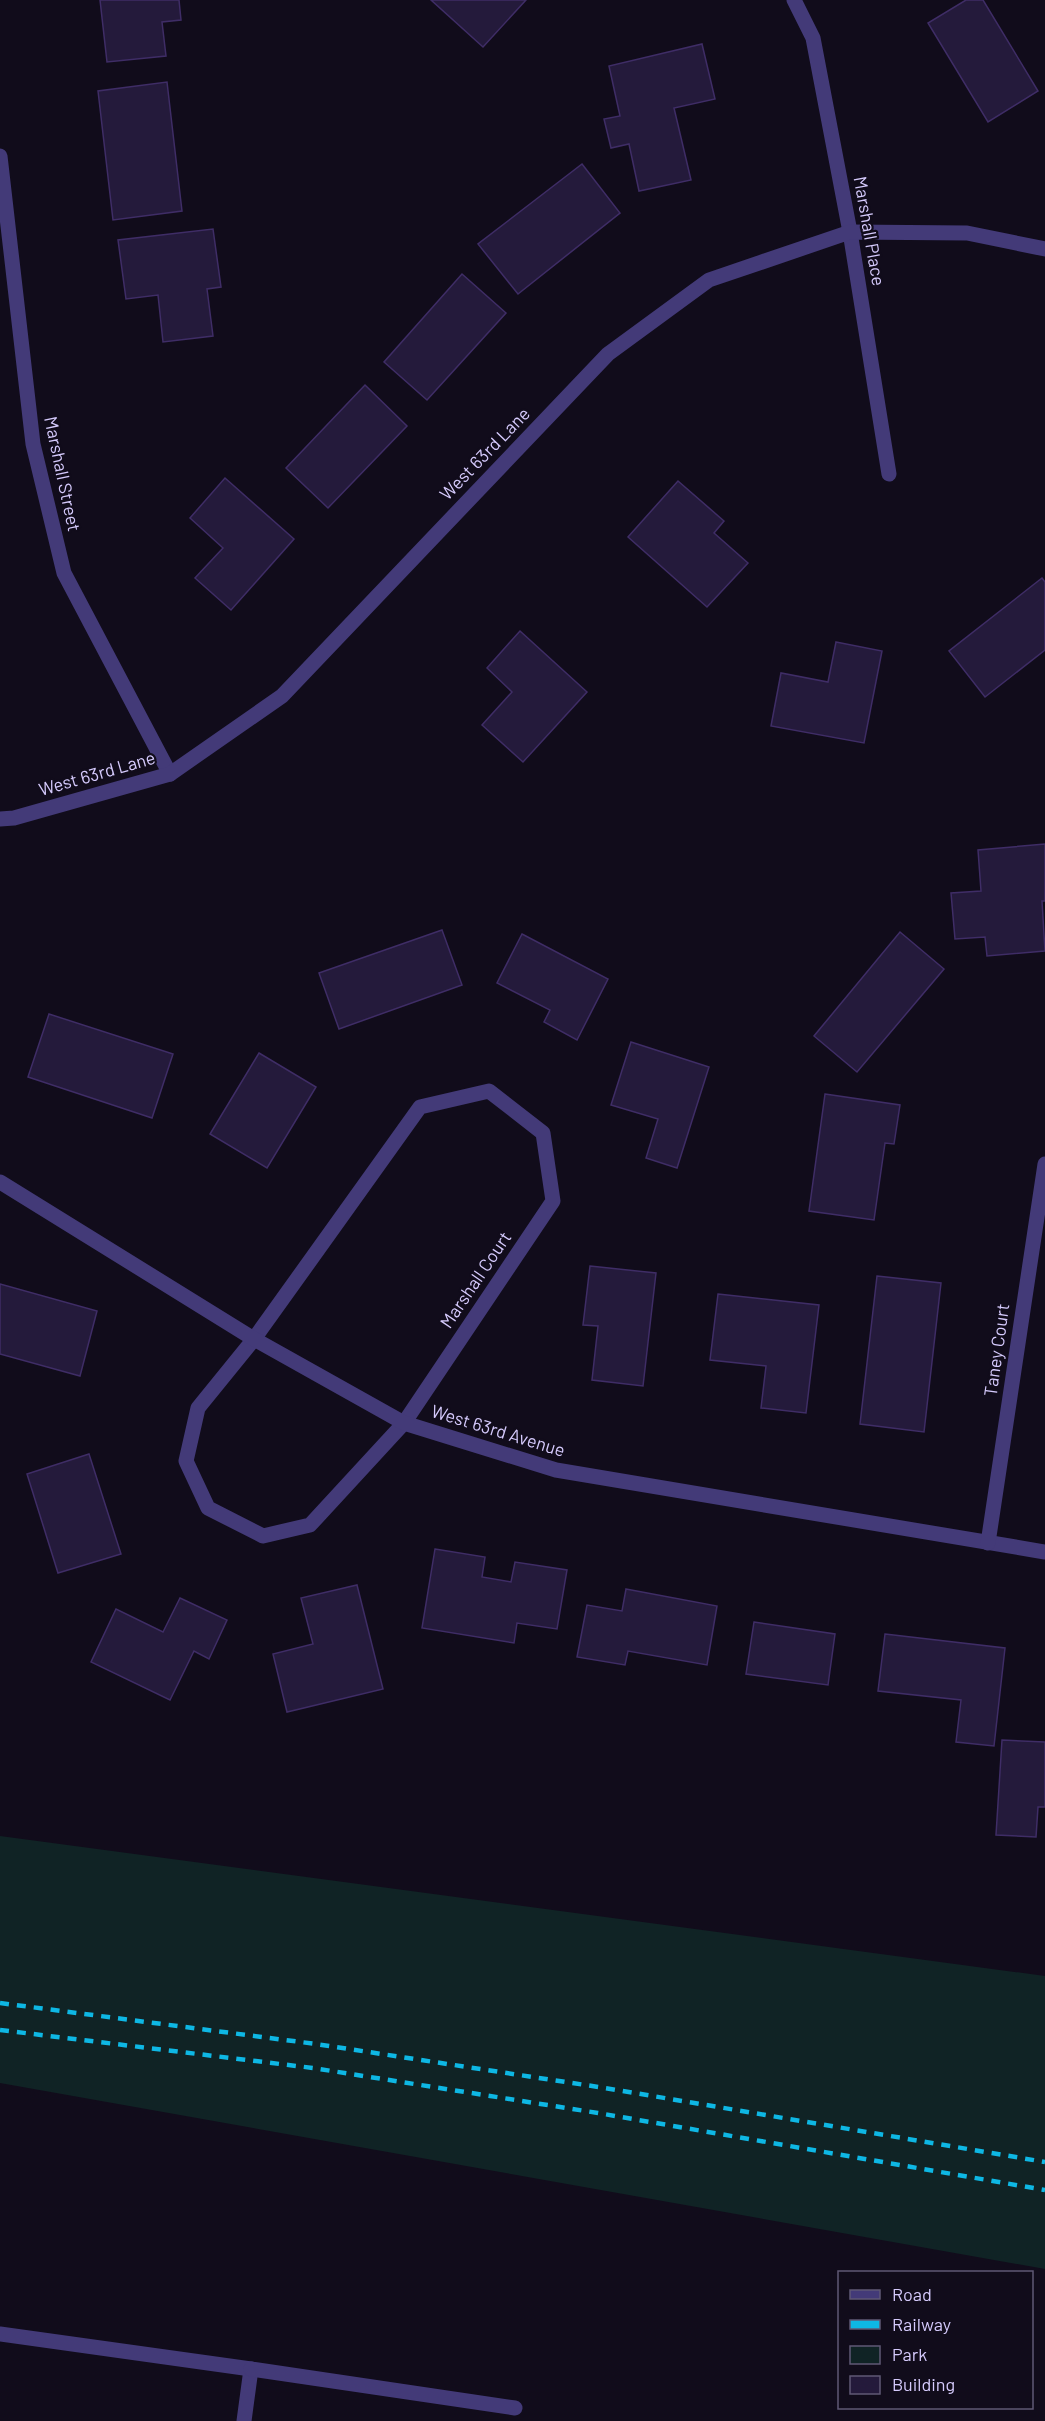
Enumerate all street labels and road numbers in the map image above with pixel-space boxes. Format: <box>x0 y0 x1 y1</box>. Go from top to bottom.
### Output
street label: Marshall Place <box>850 174 890 287</box>
street label: West 63rd Lane <box>435 402 534 504</box>
street label: Marshall Street <box>40 414 86 533</box>
street label: West 63rd Lane <box>36 746 158 800</box>
street label: Marshall Court <box>435 1227 516 1332</box>
street label: Taney Court <box>979 1302 1013 1398</box>
street label: West 63rd Avenue <box>429 1399 568 1461</box>

